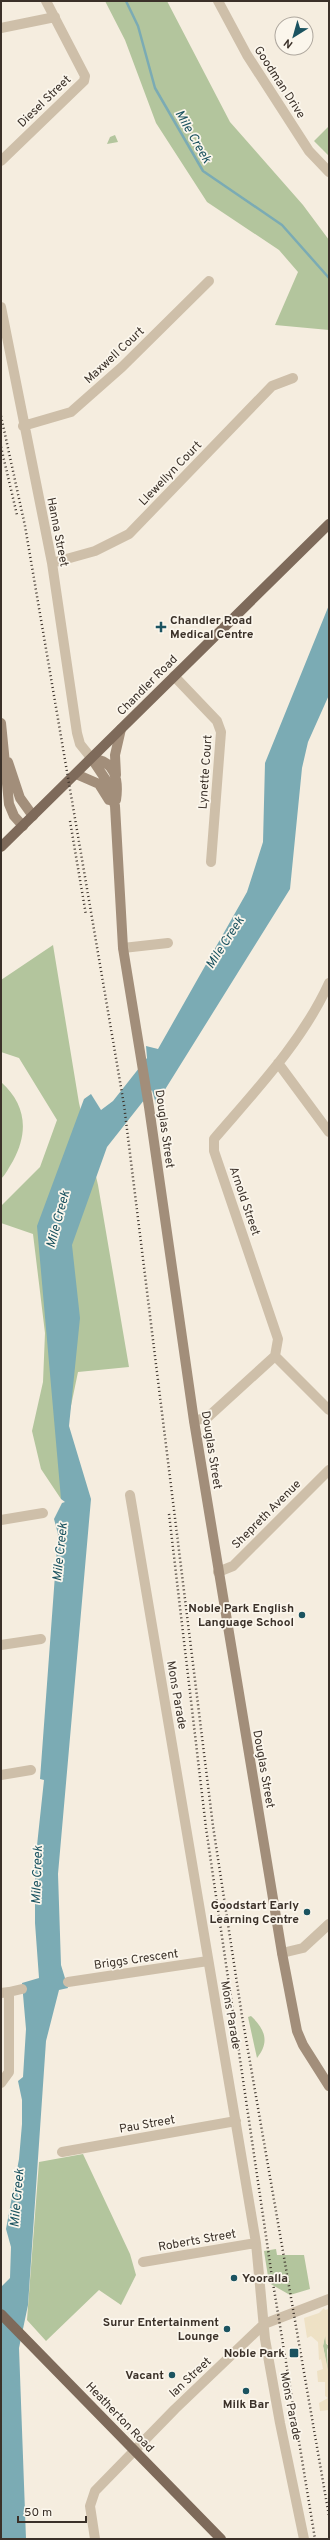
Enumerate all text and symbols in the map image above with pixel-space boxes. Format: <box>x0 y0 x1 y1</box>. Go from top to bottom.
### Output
north arrow <box>274 16 314 56</box>
text: N <box>281 35 296 51</box>
street label: Goodman Drive <box>250 43 309 122</box>
street label: Diesel Street <box>14 72 75 131</box>
water label: Mile Creek <box>171 107 214 167</box>
street label: Maxwell Court <box>81 324 148 388</box>
street label: Llewellyn Court <box>136 438 206 510</box>
street label: Hanna Street <box>42 496 72 568</box>
place label: Chandler Road Medical Centre <box>170 613 254 643</box>
marker: Chandler Road Medical Centre <box>155 621 167 633</box>
street label: Chandler Road <box>114 652 182 720</box>
street label: Lynette Court <box>195 734 217 810</box>
water label: Mile Creek <box>203 914 249 972</box>
street label: Douglas Street <box>151 1089 177 1169</box>
street label: Arnold Street <box>225 1165 263 1238</box>
water label: Mile Creek <box>44 1189 74 1250</box>
street label: Douglas Street <box>197 1410 225 1490</box>
street label: Shepreth Avenue <box>229 1477 305 1553</box>
water label: Mile Creek <box>50 1522 72 1582</box>
place label: Noble Park English Language School <box>188 1601 294 1631</box>
marker: Noble Park English Language School <box>297 1610 307 1620</box>
street label: Mons Parade <box>162 1660 190 1731</box>
street label: Douglas Street <box>248 1729 278 1810</box>
water label: Mile Creek <box>29 1845 47 1905</box>
place label: Goodstart Early Learning Centre <box>210 1898 299 1928</box>
marker: Goodstart Early Learning Centre <box>302 1907 312 1917</box>
street label: Briggs Crescent <box>93 1946 179 1974</box>
street label: Mons Parade <box>216 1980 244 2051</box>
street label: Pau Street <box>118 2112 176 2138</box>
water label: Mile Creek <box>7 2168 29 2228</box>
street label: Roberts Street <box>157 2226 237 2256</box>
place label: Yooralla <box>242 2271 288 2287</box>
marker: Yooralla <box>229 2273 239 2283</box>
place label: Surur Entertainment Lounge <box>103 2315 219 2345</box>
marker: Surur Entertainment Lounge <box>222 2324 232 2334</box>
place label: Noble Park <box>224 2346 285 2362</box>
marker: Noble Park <box>288 2347 300 2359</box>
street label: Ian Street <box>166 2354 215 2401</box>
place label: Vacant <box>125 2368 164 2384</box>
marker: Vacant <box>167 2370 177 2380</box>
street label: Mons Parade <box>276 2371 304 2442</box>
street label: Heatherton Road <box>82 2379 157 2456</box>
marker: Milk Bar <box>241 2386 251 2396</box>
place label: Milk Bar <box>223 2397 269 2413</box>
scale bar <box>18 2498 86 2524</box>
text: 50 m <box>24 2505 52 2521</box>

